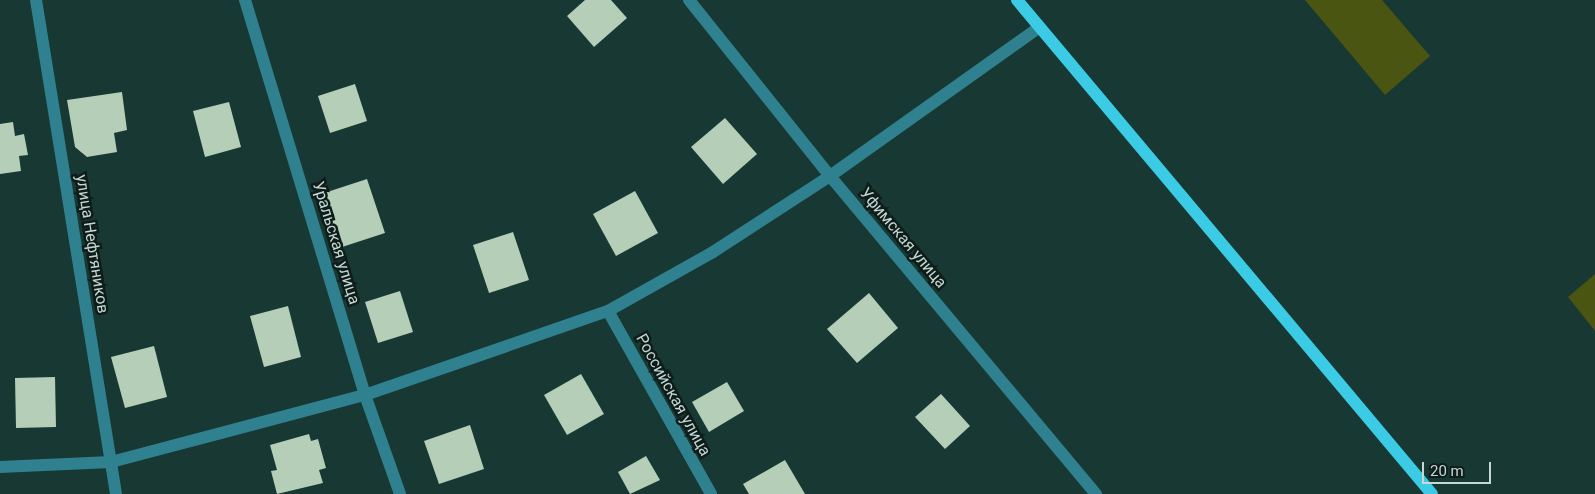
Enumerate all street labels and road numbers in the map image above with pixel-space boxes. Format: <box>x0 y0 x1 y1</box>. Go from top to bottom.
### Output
street label: улица Нефтяников <box>72 173 112 315</box>
street label: Уральская улица <box>308 179 364 307</box>
street label: Уфимская улица <box>856 184 950 292</box>
street label: Российская улица <box>631 331 715 459</box>

